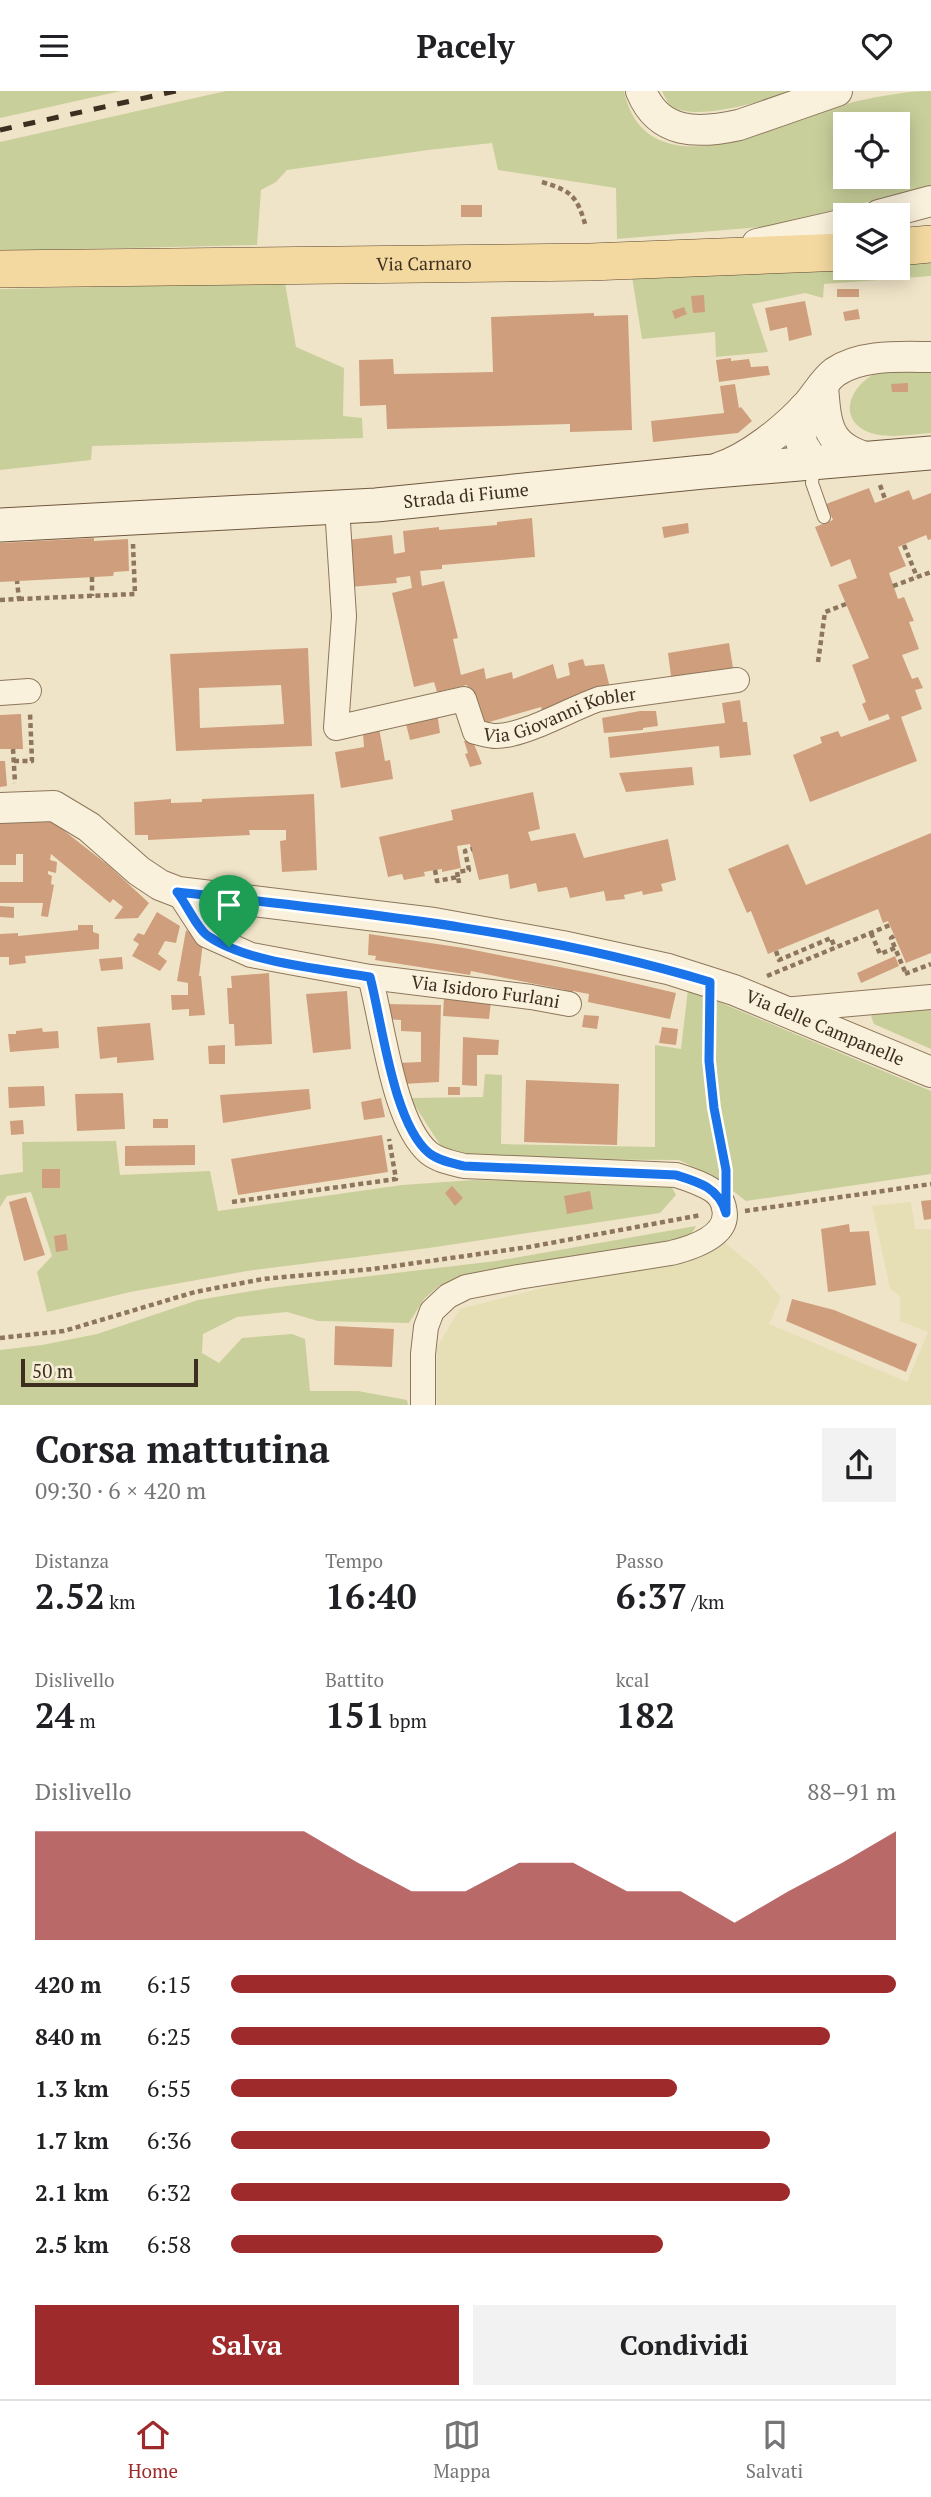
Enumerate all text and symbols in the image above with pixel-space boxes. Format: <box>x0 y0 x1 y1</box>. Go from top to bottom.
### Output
text: Pacely <box>417 25 514 67</box>
icon: menu <box>35 27 73 65</box>
icon: heart <box>858 27 896 65</box>
map controls <box>833 112 910 280</box>
button: locate <box>833 112 910 189</box>
button: layers <box>833 203 910 280</box>
street label: Via Carnaro <box>376 250 472 276</box>
street label: Strada di Fiume <box>402 477 530 513</box>
street label: Via Giovanni Kobler <box>481 681 637 747</box>
pin <box>199 875 259 947</box>
icon: arrive <box>210 886 248 924</box>
street label: Via Isidoro Furlani <box>410 969 562 1013</box>
street label: Via delle Campanelle <box>742 983 908 1071</box>
scale bar <box>21 1356 198 1388</box>
text: 50 m <box>32 1358 73 1383</box>
text: Corsa mattutina <box>35 1424 330 1474</box>
button: share <box>822 1428 896 1502</box>
text: 09:30 · 6 × 420 m <box>35 1475 206 1506</box>
text: Distanza <box>35 1548 109 1573</box>
text: Tempo <box>325 1548 383 1573</box>
text: Passo <box>616 1548 664 1573</box>
text: 2.52 <box>35 1573 105 1619</box>
text: 16:40 <box>325 1573 416 1619</box>
text: 6:37 <box>616 1573 687 1619</box>
text: km <box>105 1589 136 1614</box>
text: /km <box>687 1589 724 1614</box>
text: Dislivello <box>35 1667 115 1692</box>
text: Battito <box>325 1667 384 1692</box>
text: kcal <box>616 1667 649 1692</box>
text: 24 <box>35 1692 75 1738</box>
text: 151 <box>325 1692 385 1738</box>
text: 182 <box>616 1692 675 1738</box>
text: m <box>75 1708 96 1733</box>
text: bpm <box>385 1708 427 1733</box>
text: Dislivello <box>35 1776 131 1807</box>
text: 88–91 m <box>807 1776 896 1807</box>
text: 420 m <box>35 1969 101 2000</box>
text: 6:15 <box>147 1969 191 2000</box>
text: 840 m <box>35 2021 101 2052</box>
text: 6:25 <box>147 2021 191 2052</box>
text: 1.3 km <box>35 2073 109 2104</box>
text: 6:55 <box>147 2073 191 2104</box>
text: 1.7 km <box>35 2125 109 2156</box>
text: 6:36 <box>147 2125 191 2156</box>
text: 2.1 km <box>35 2177 109 2208</box>
text: 6:32 <box>147 2177 191 2208</box>
text: 2.5 km <box>35 2229 109 2260</box>
text: 6:58 <box>147 2229 191 2260</box>
button: Salva <box>35 2305 459 2385</box>
button: Condividi <box>473 2305 896 2385</box>
tab: Home <box>128 2416 178 2483</box>
tab: Mappa <box>433 2416 490 2483</box>
tab: Salvati <box>746 2416 803 2483</box>

